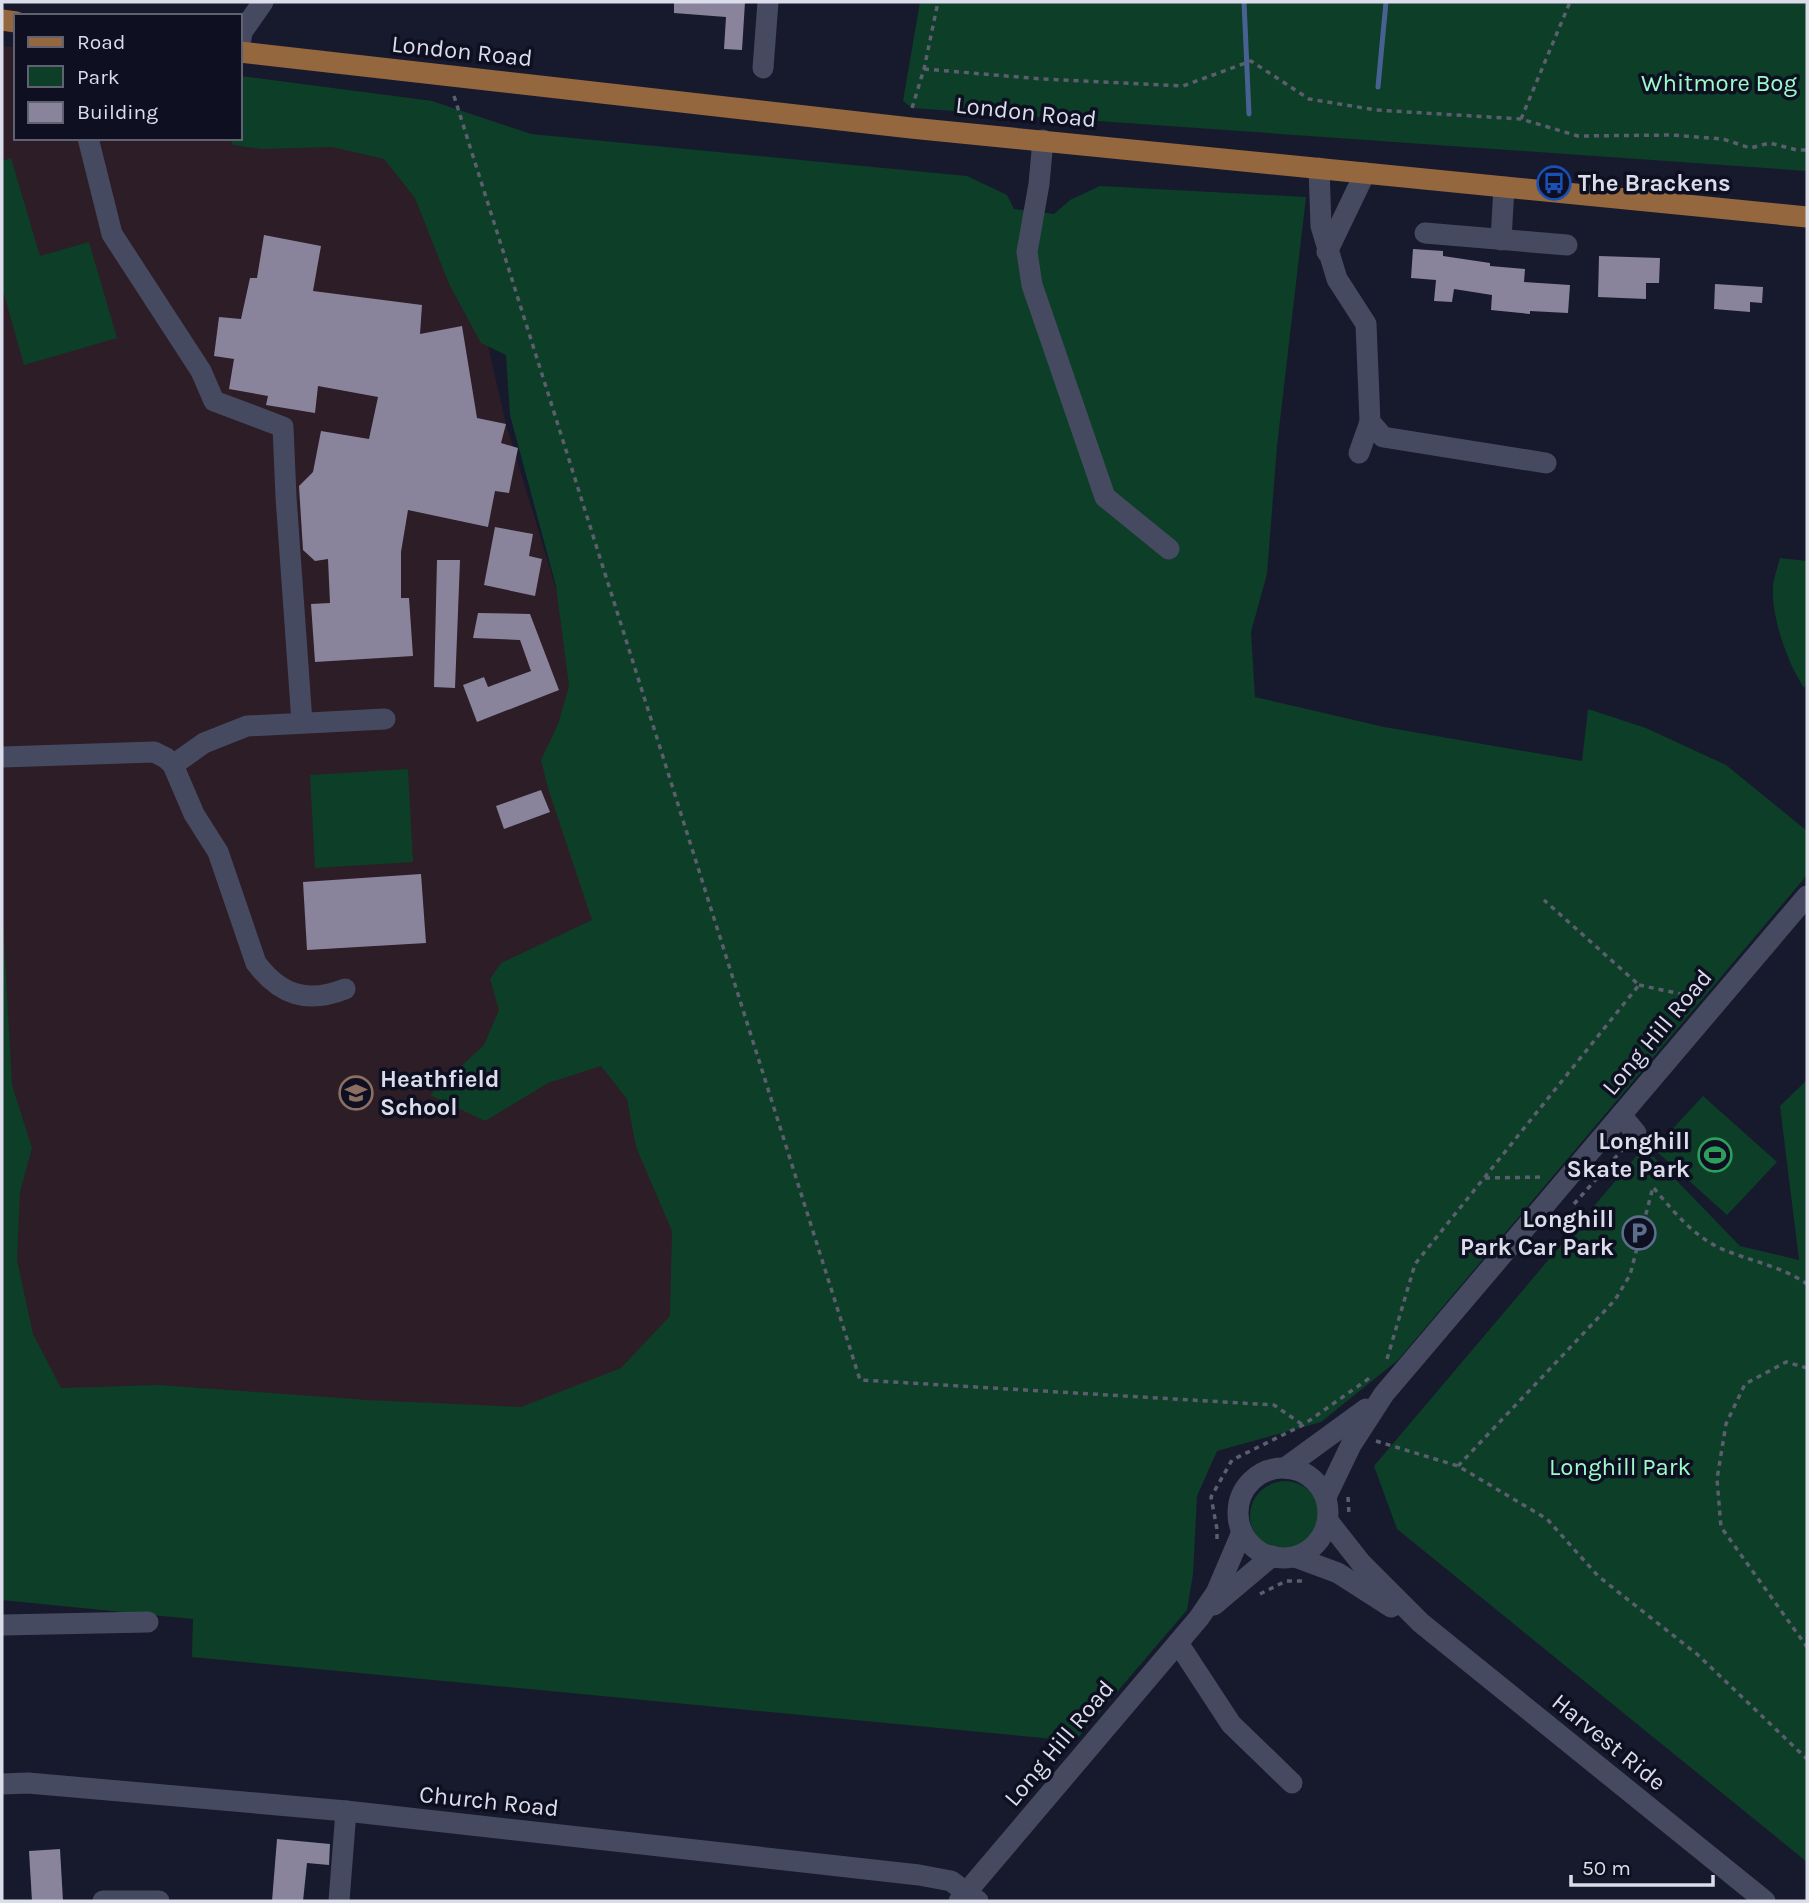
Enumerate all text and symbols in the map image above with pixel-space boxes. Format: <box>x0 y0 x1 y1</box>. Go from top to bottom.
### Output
legend <box>14 14 242 140</box>
text: Road <box>77 30 125 54</box>
street label: London Road <box>390 30 534 72</box>
text: Park <box>77 65 120 89</box>
park label: Whitmore Bog <box>1641 69 1797 97</box>
street label: London Road <box>954 91 1098 133</box>
text: Building <box>77 100 158 124</box>
bus stop icon: The Brackens <box>1535 164 1573 202</box>
place label: The Brackens <box>1578 169 1731 197</box>
street label: Long Hill Road <box>1596 963 1718 1101</box>
place label: Heathfield School <box>380 1065 500 1121</box>
school or university icon: Heathfield School <box>337 1074 375 1112</box>
place label: Longhill Skate Park <box>1567 1127 1690 1183</box>
sports icon: Longhill Skate Park <box>1696 1136 1734 1174</box>
place label: Longhill Park Car Park <box>1460 1205 1614 1261</box>
parking icon: Longhill Park Car Park <box>1620 1214 1658 1252</box>
park label: Longhill Park <box>1549 1453 1691 1481</box>
street label: Long Hill Road <box>998 1674 1120 1812</box>
street label: Harvest Ride <box>1547 1688 1671 1796</box>
street label: Church Road <box>418 1780 560 1822</box>
scale bar <box>1571 1843 1713 1887</box>
text: 50 m <box>1582 1856 1631 1880</box>

